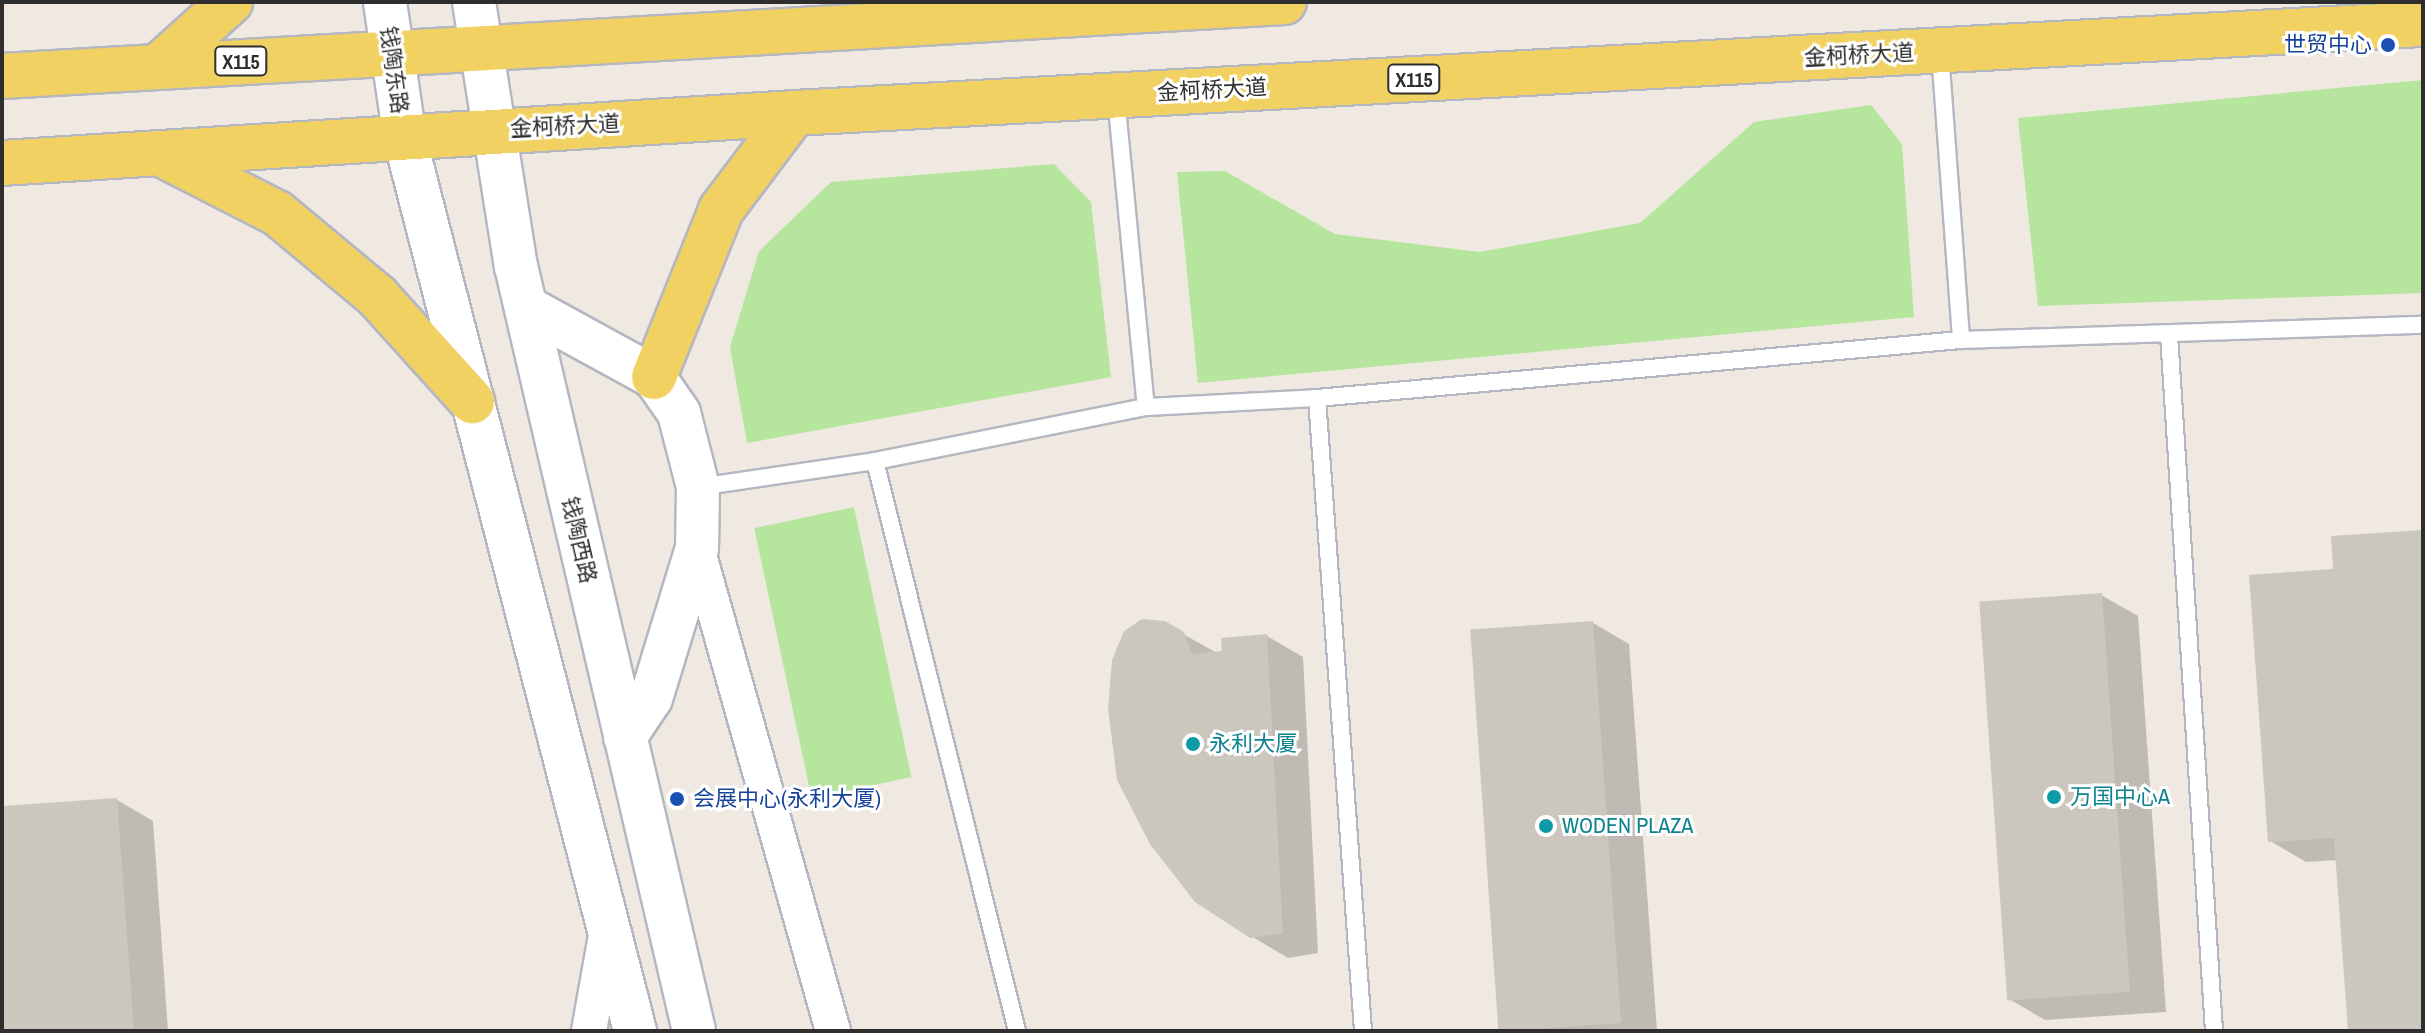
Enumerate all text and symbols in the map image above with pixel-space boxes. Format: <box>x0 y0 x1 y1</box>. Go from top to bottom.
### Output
street label: 钱陶东路 <box>375 25 413 115</box>
place label: 世贸中心 <box>2284 32 2372 58</box>
marker: 世贸中心 <box>2379 36 2397 54</box>
street label: 金柯桥大道 <box>1803 39 1915 71</box>
road number: X115 <box>213 45 269 77</box>
road number: X115 <box>1386 63 1442 95</box>
street label: 金柯桥大道 <box>1156 74 1268 106</box>
street label: 金柯桥大道 <box>509 110 621 142</box>
street label: 钱陶西路 <box>556 494 602 586</box>
place label: 永利大厦 <box>1209 731 1297 757</box>
marker: 永利大厦 <box>1184 735 1202 753</box>
place label: 万国中心A <box>2070 784 2170 810</box>
place label: 会展中心(永利大厦) <box>693 786 881 812</box>
marker: 万国中心A <box>2045 788 2063 806</box>
marker: 会展中心(永利大厦) <box>668 790 686 808</box>
place label: WODEN PLAZA <box>1562 813 1693 839</box>
marker: WODEN PLAZA <box>1537 817 1555 835</box>

